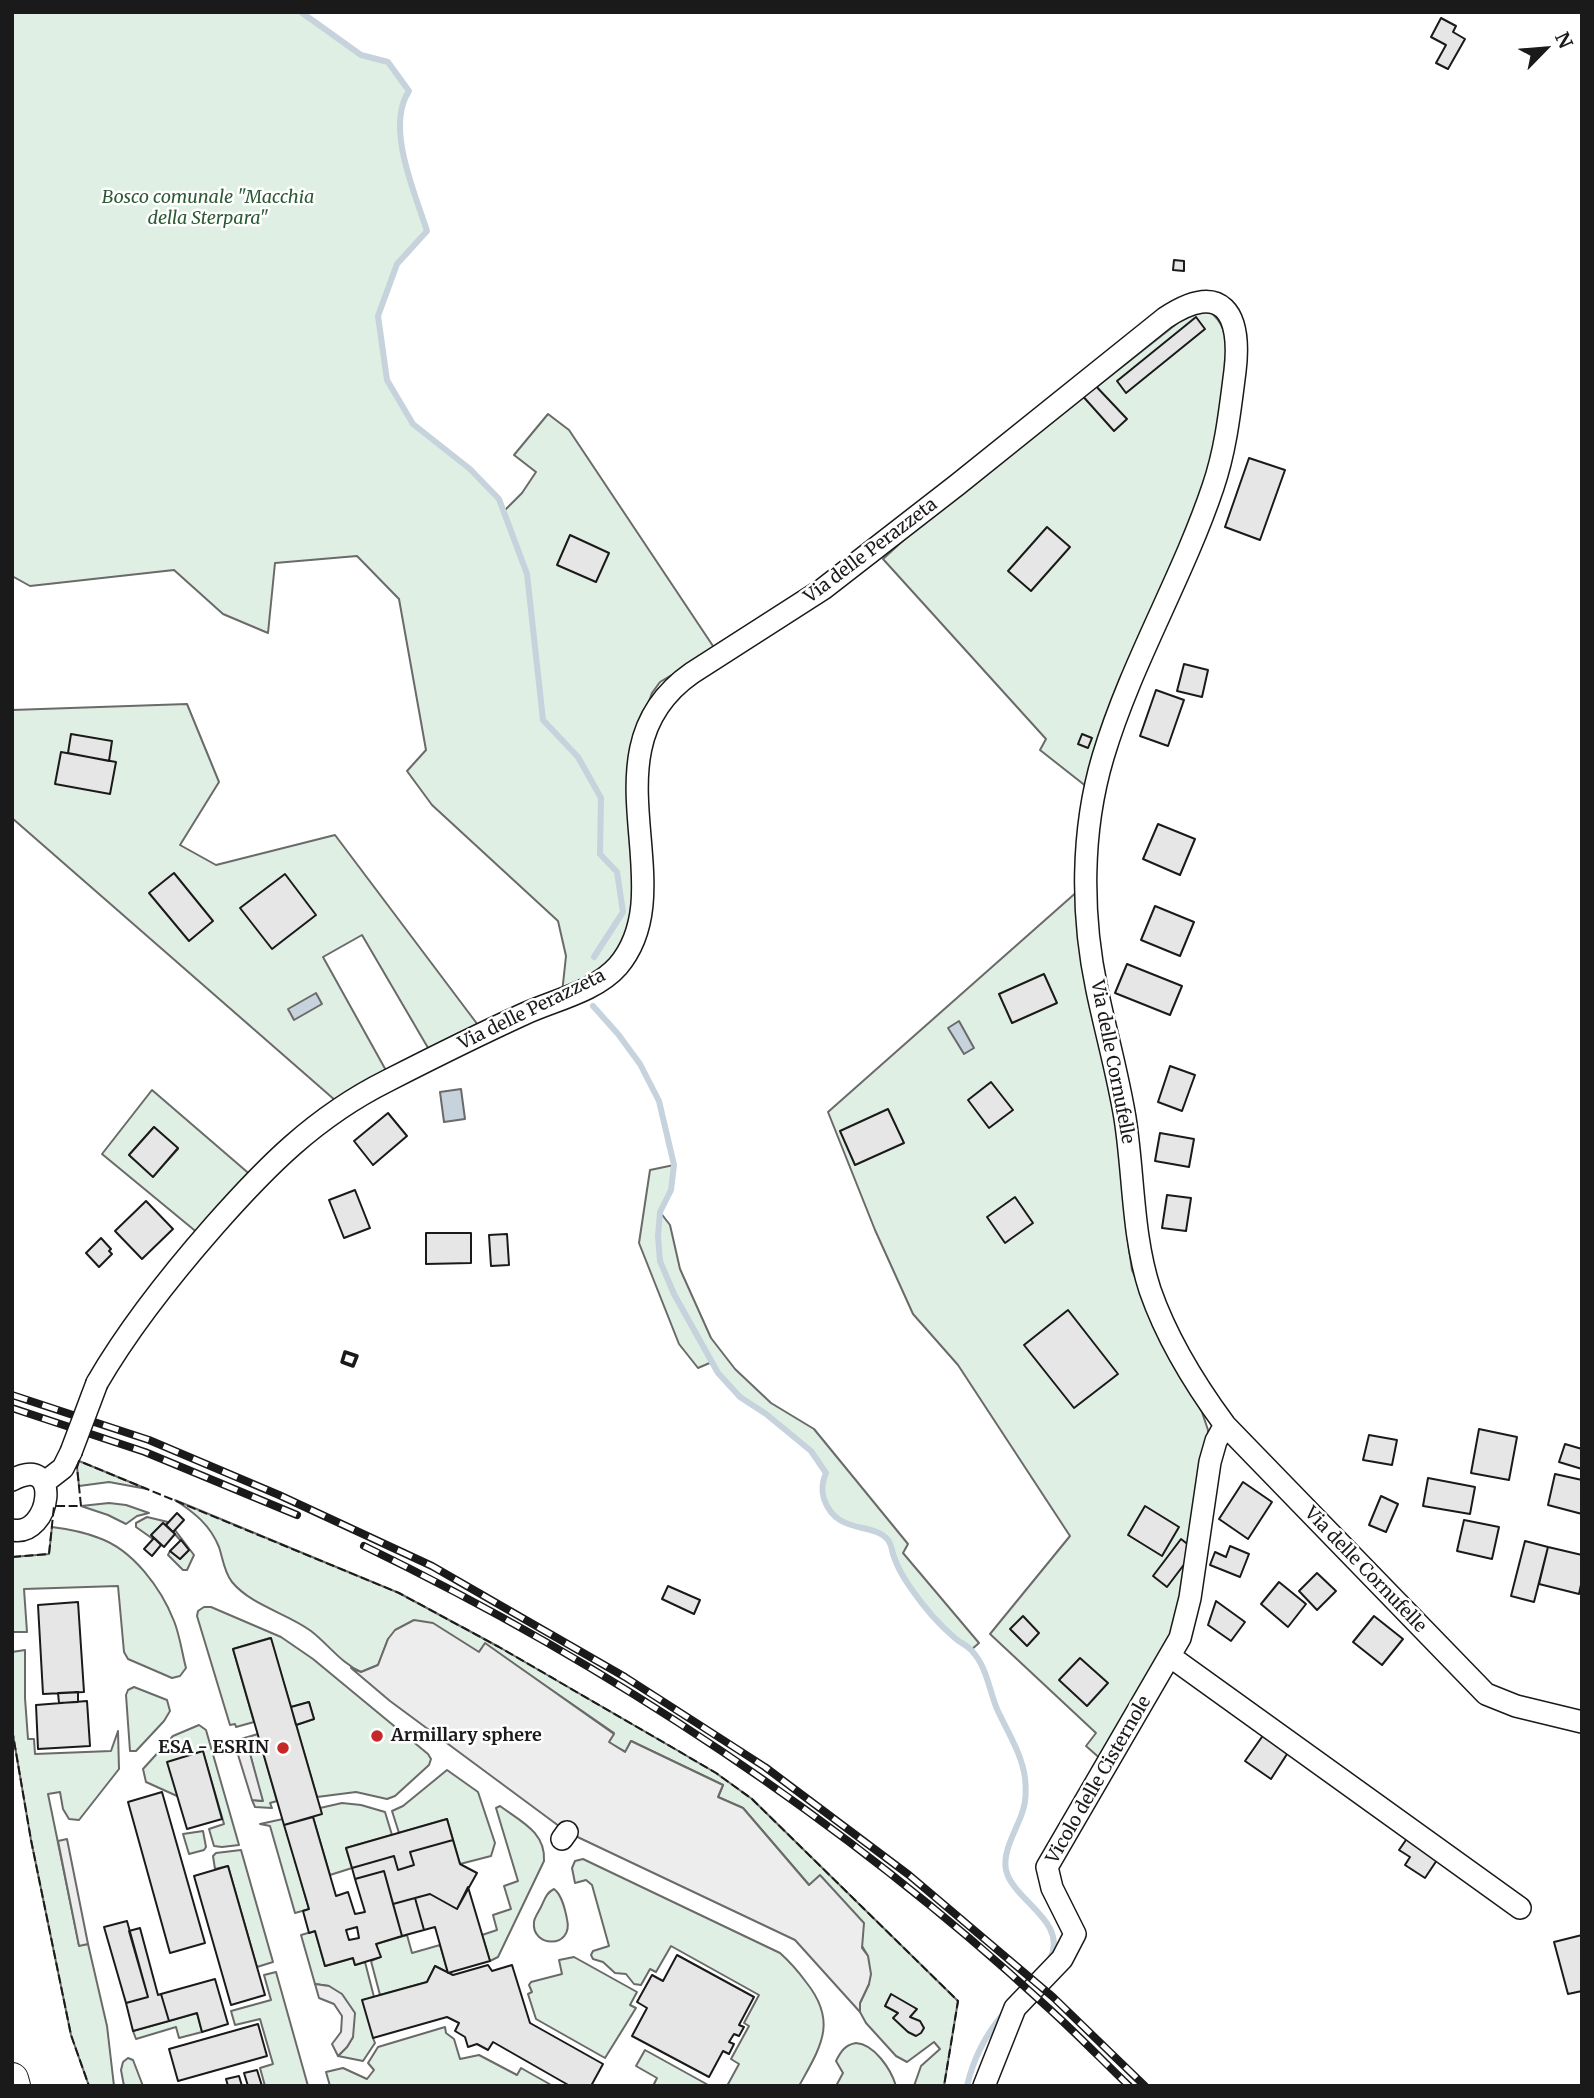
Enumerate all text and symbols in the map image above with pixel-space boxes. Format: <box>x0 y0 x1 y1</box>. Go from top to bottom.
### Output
north arrow <box>1510 14 1580 84</box>
text: N <box>1550 28 1578 52</box>
park label: Bosco comunale "Macchia della Sterpara" <box>102 187 314 230</box>
street label: Via delle Perazzeta <box>800 494 942 608</box>
street label: Via delle Perazzeta <box>455 965 609 1055</box>
street label: Via delle Cornufelle <box>1086 978 1138 1146</box>
street label: Via delle Cornufelle <box>1300 1503 1430 1637</box>
street label: Vicolo delle Cisternole <box>1042 1692 1156 1868</box>
place label: Armillary sphere <box>391 1725 542 1747</box>
marker: Armillary sphere <box>369 1728 385 1744</box>
place label: ESA - ESRIN <box>158 1737 269 1759</box>
marker: ESA - ESRIN <box>275 1740 291 1756</box>

